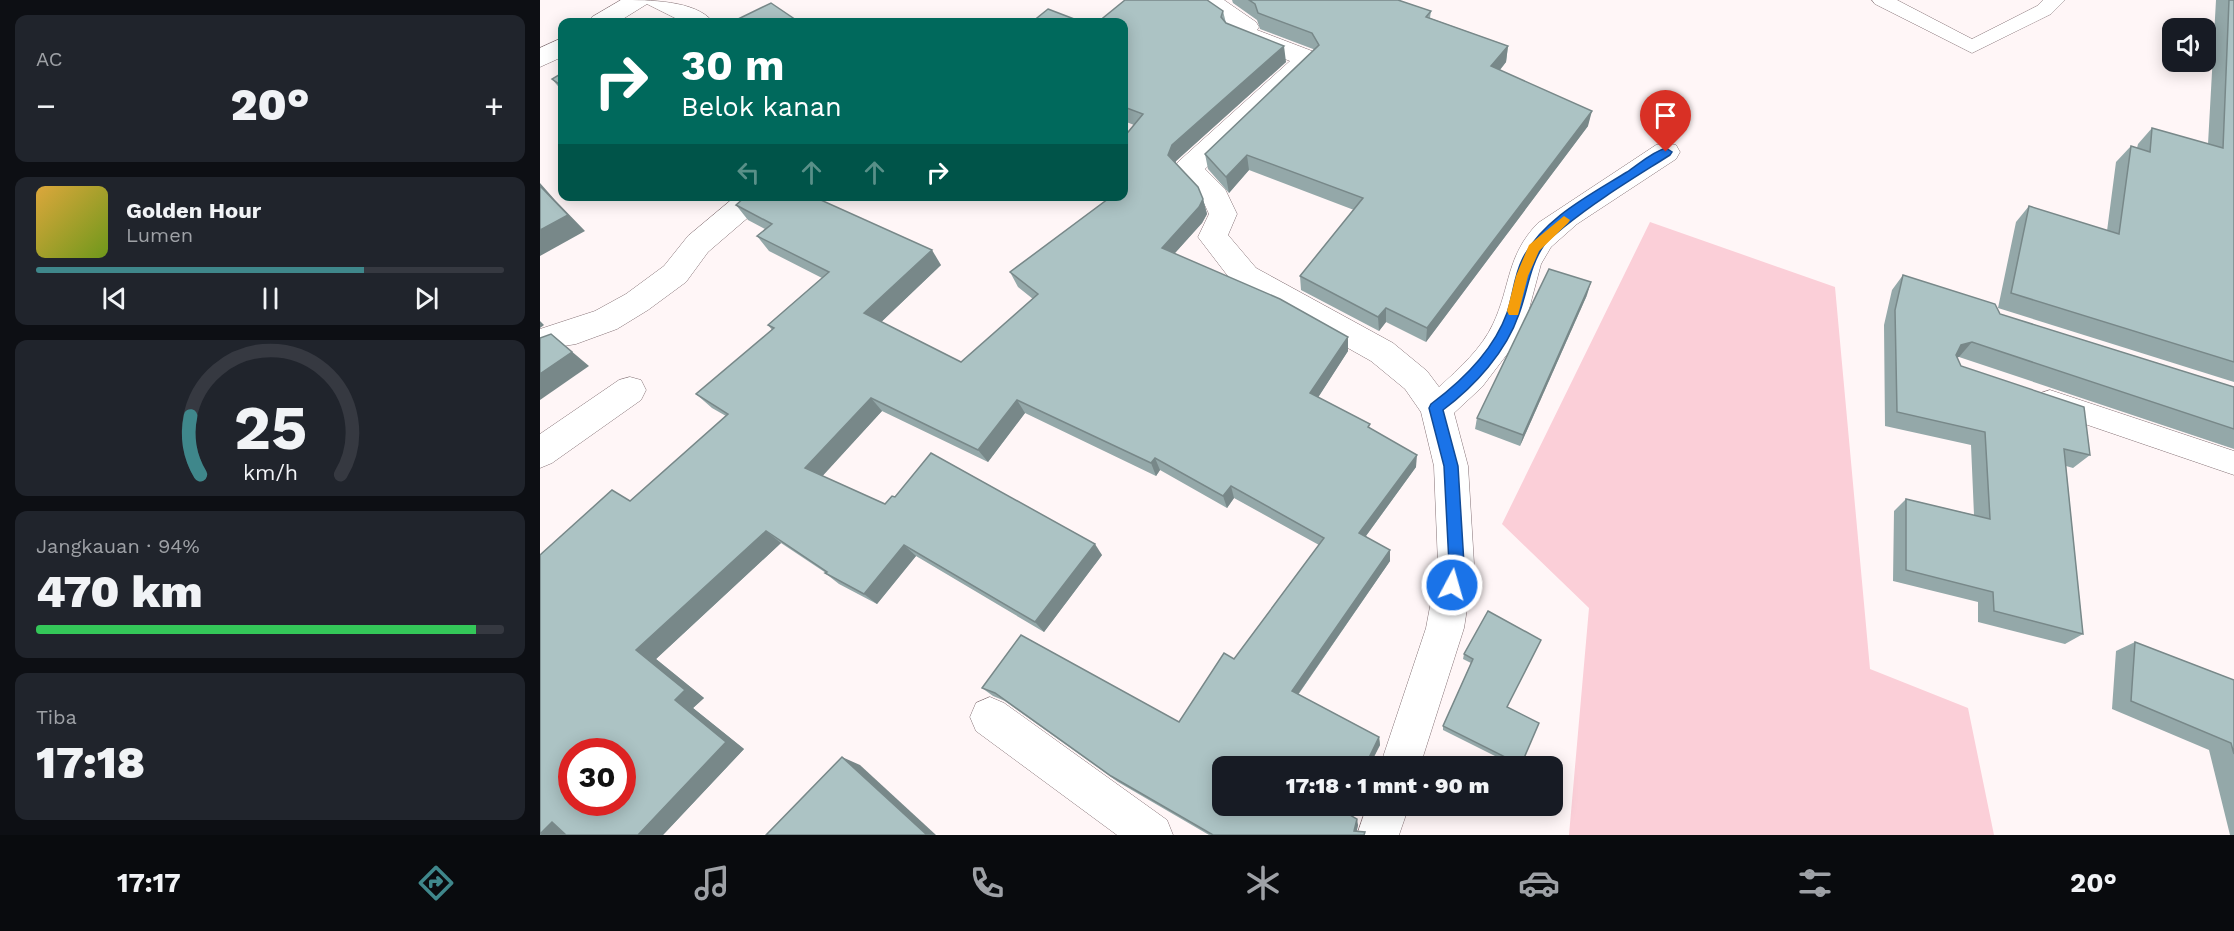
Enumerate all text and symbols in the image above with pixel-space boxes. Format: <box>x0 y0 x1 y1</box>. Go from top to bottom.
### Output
map controls <box>2162 18 2216 72</box>
button: sound <box>2162 18 2216 72</box>
text: 30 m <box>681 41 785 90</box>
icon: right <box>582 42 660 120</box>
text: AC <box>36 47 62 71</box>
text: 20° <box>230 78 310 131</box>
text: − <box>36 86 56 125</box>
text: + <box>484 86 504 125</box>
pin <box>1640 90 1691 152</box>
text: Belok kanan <box>681 91 842 123</box>
icon: arrive <box>1649 99 1682 132</box>
icon: left <box>732 156 765 189</box>
icon: ahead <box>795 156 828 189</box>
icon: ahead <box>858 156 891 189</box>
icon: right <box>921 156 954 189</box>
text: Golden Hour <box>126 198 261 223</box>
text: Lumen <box>126 223 193 247</box>
icon: previous <box>98 282 131 315</box>
icon: pause <box>254 282 287 315</box>
icon: next <box>410 282 443 315</box>
text: 25 <box>233 391 307 464</box>
text: km/h <box>242 460 298 485</box>
text: Jangkauan · 94% <box>36 534 200 558</box>
position arrow <box>1420 553 1484 617</box>
text: 470 km <box>36 565 203 618</box>
text: Tiba <box>36 705 77 729</box>
text: 17:18 <box>36 736 145 789</box>
speed limit sign: 30 <box>558 738 636 816</box>
text: 17:18 · 1 mnt · 90 m <box>1286 773 1489 798</box>
icon: directions <box>415 862 457 904</box>
icon: music <box>691 862 733 904</box>
icon: phone <box>966 862 1008 904</box>
icon: climate <box>1242 862 1284 904</box>
icon: car <box>1518 862 1560 904</box>
icon: filters <box>1794 862 1836 904</box>
text: 17:17 <box>117 867 181 899</box>
text: 20° <box>2070 867 2117 899</box>

